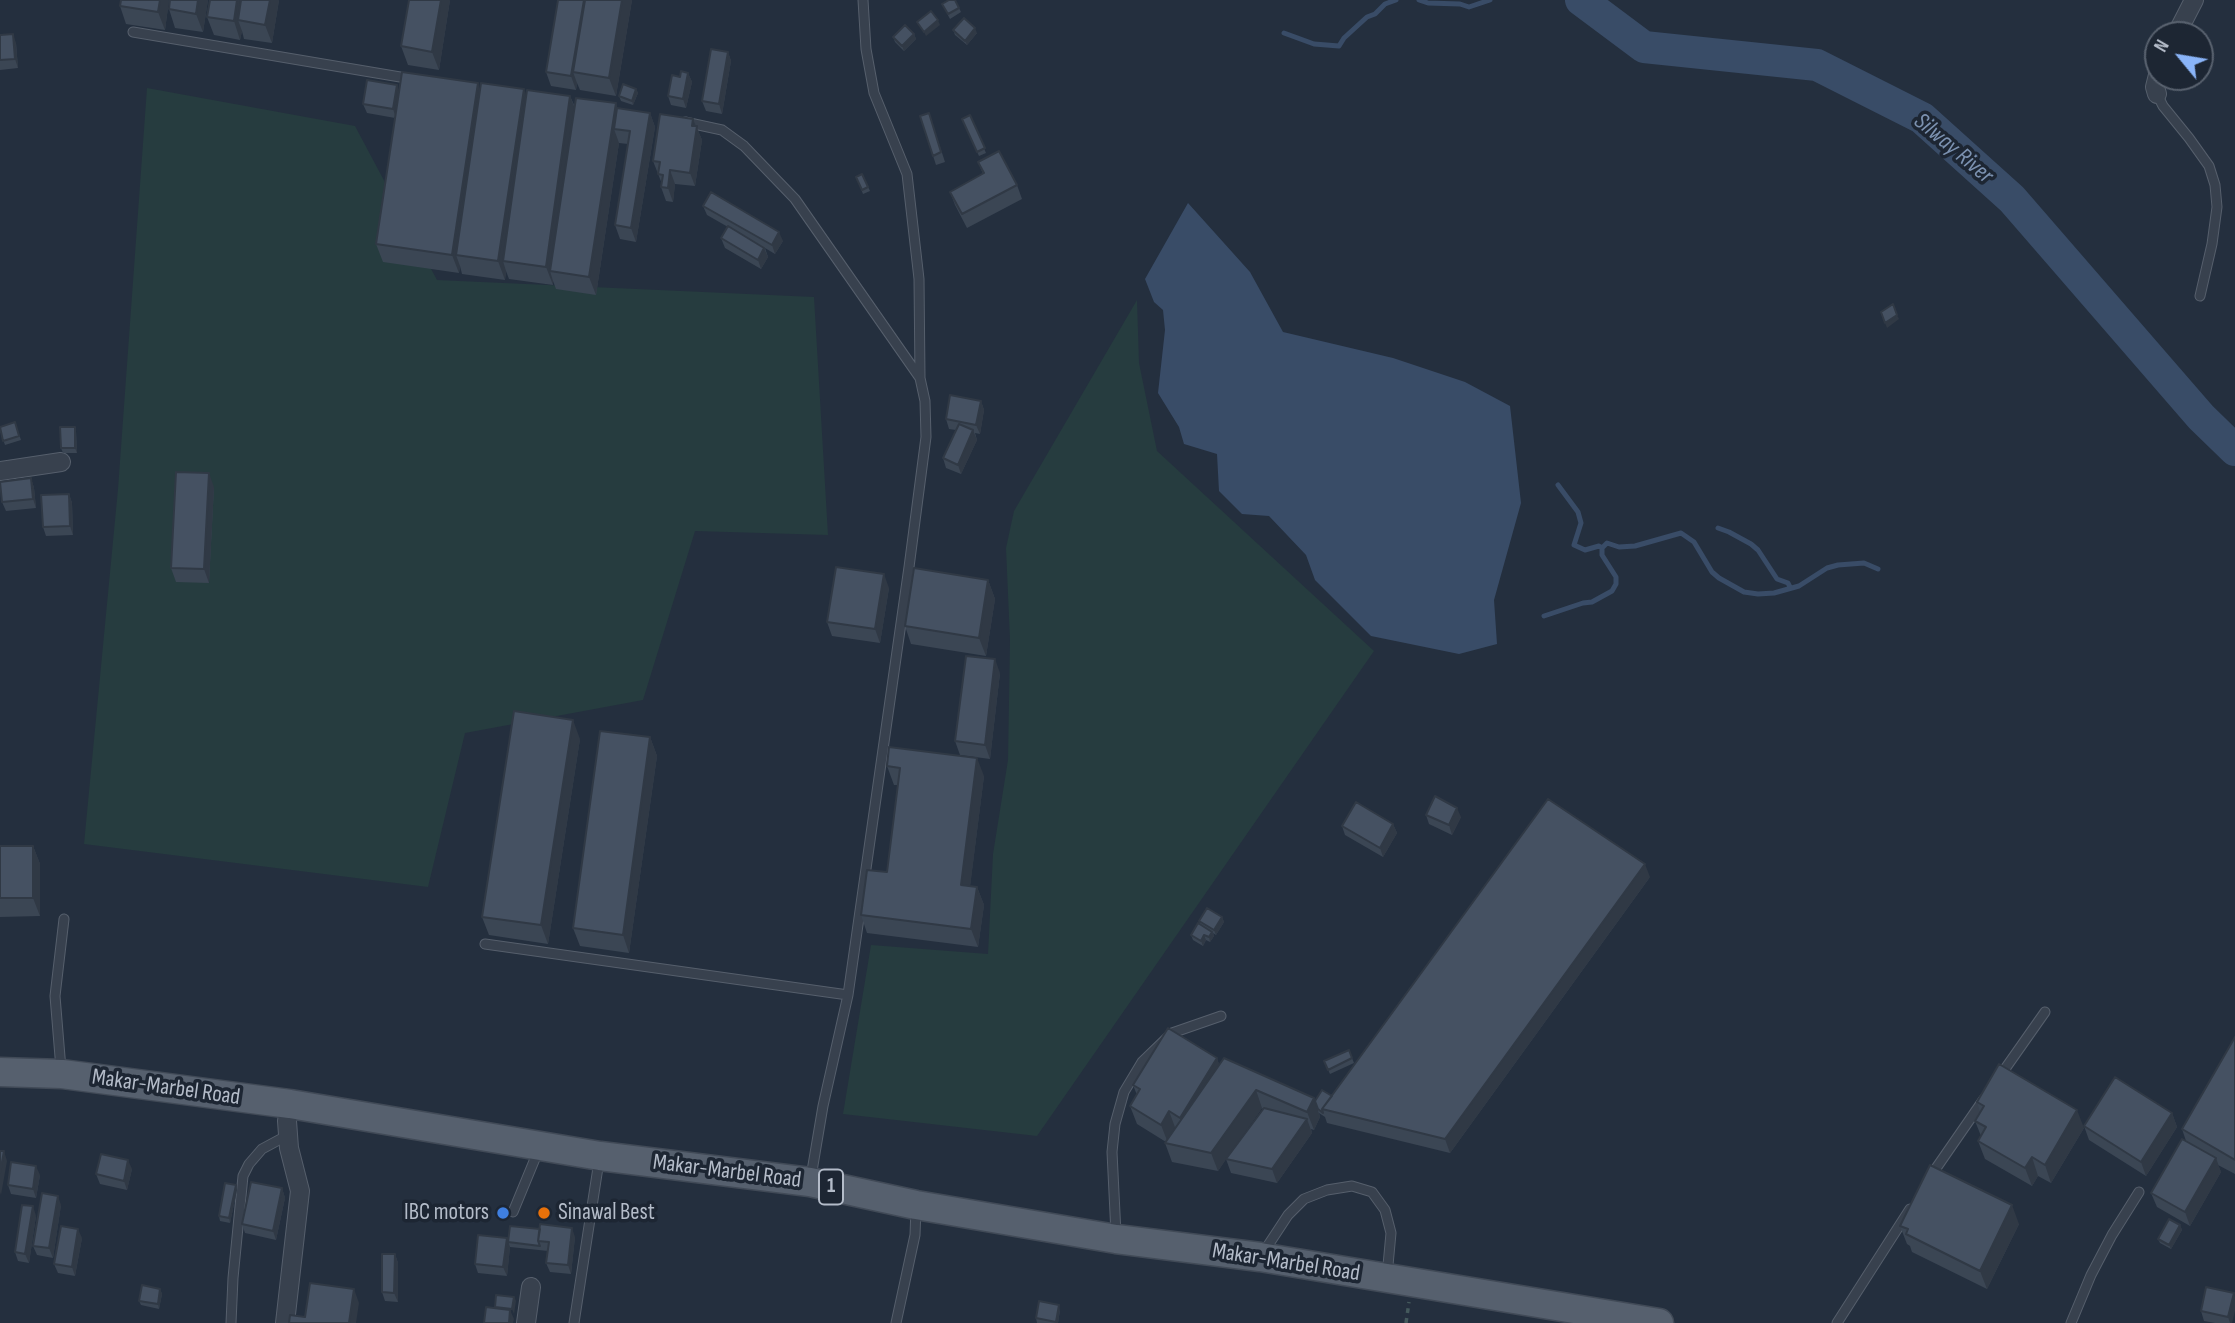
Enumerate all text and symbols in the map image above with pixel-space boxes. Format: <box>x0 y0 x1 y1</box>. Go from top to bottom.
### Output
north arrow <box>2144 21 2214 91</box>
text: N <box>2150 36 2175 56</box>
water label: Silway River <box>1907 108 1999 190</box>
street label: Makar-Marbel Road <box>90 1064 242 1112</box>
street label: Makar-Marbel Road <box>651 1149 803 1195</box>
road number: 1 <box>819 1170 843 1204</box>
place label: IBC motors <box>404 1199 489 1227</box>
place label: Sinawal Best <box>558 1199 655 1227</box>
marker: IBC motors <box>495 1205 511 1221</box>
marker: Sinawal Best <box>536 1205 552 1221</box>
street label: Makar-Marbel Road <box>1210 1238 1362 1288</box>

